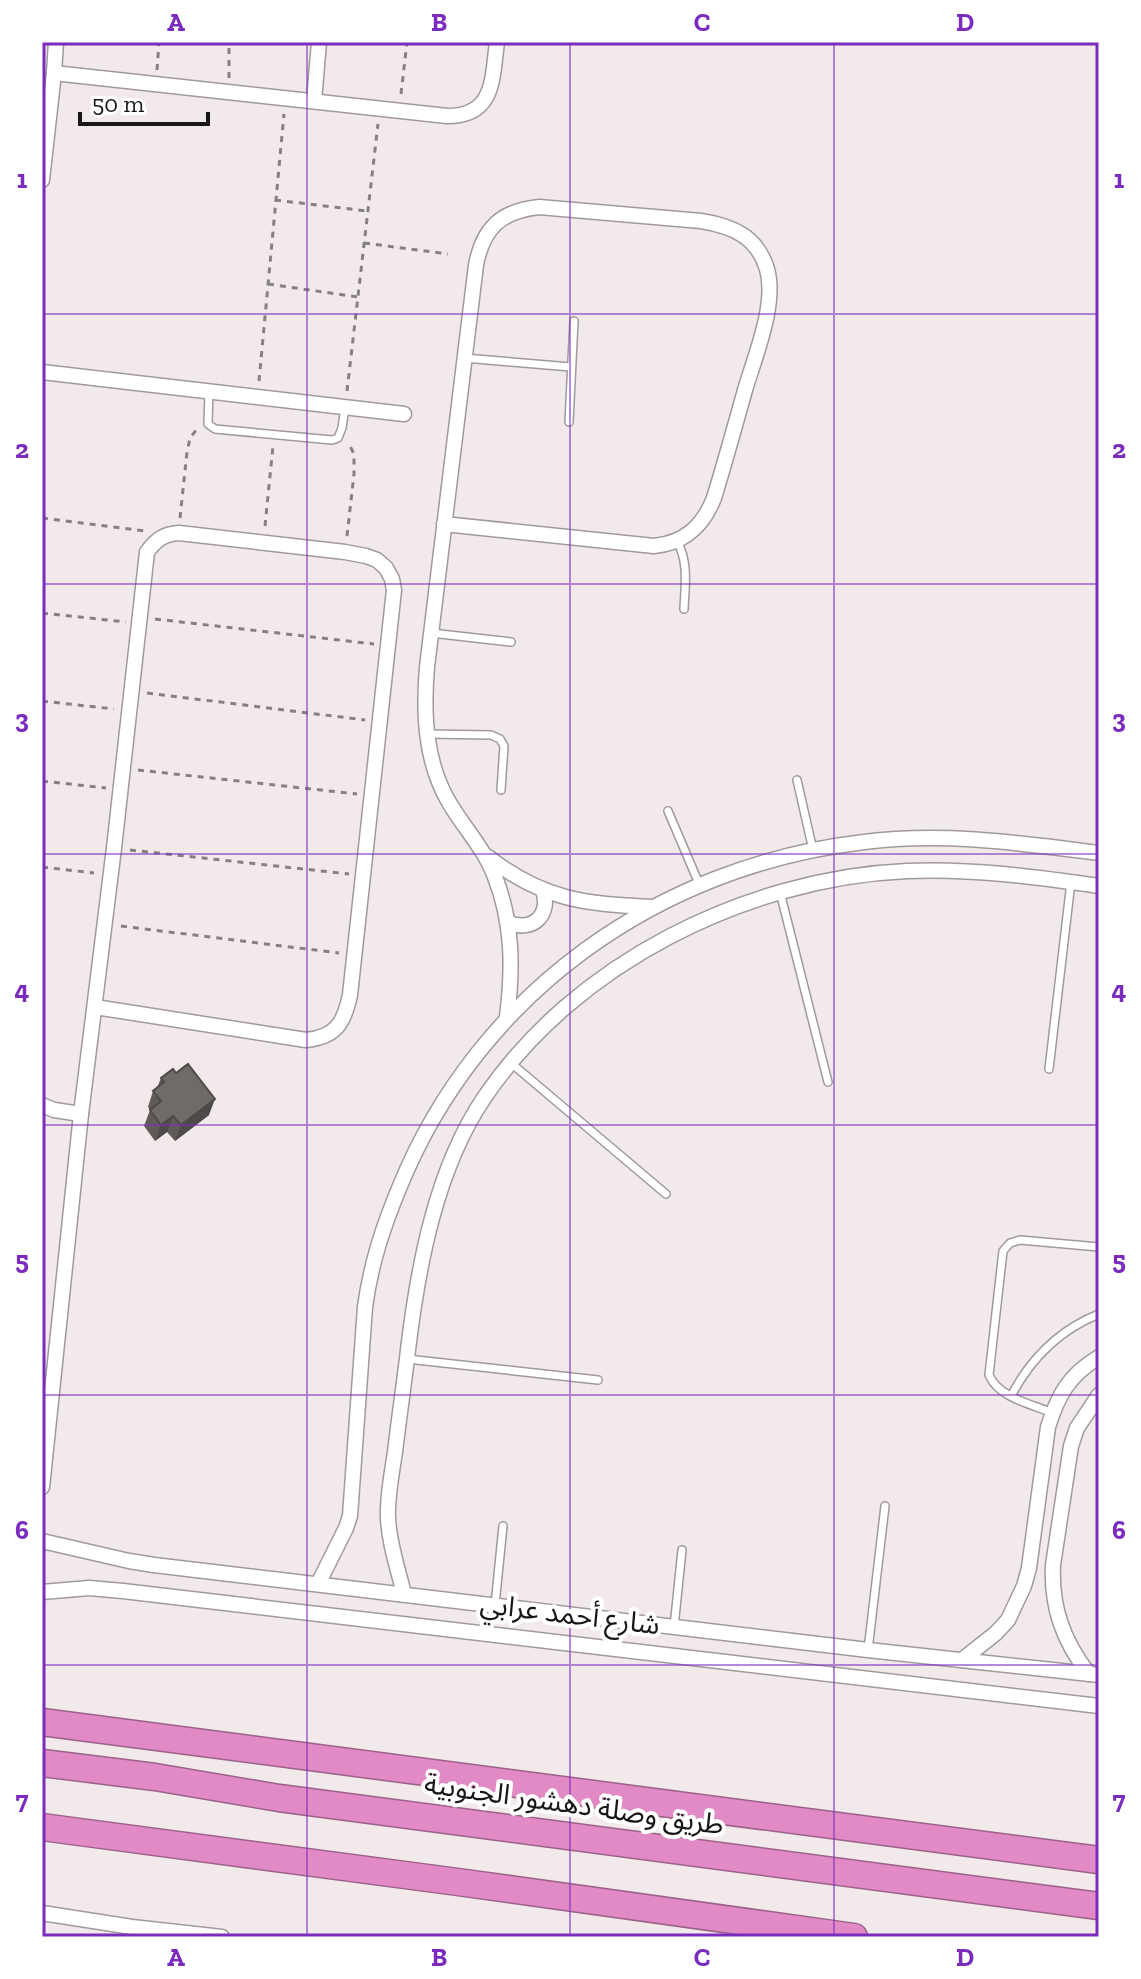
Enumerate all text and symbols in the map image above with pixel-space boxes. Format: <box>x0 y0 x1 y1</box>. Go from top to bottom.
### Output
text: A <box>167 6 185 38</box>
text: B <box>431 6 447 38</box>
text: C <box>694 6 710 38</box>
text: D <box>956 6 974 38</box>
scale bar <box>80 76 208 126</box>
text: 50 m <box>92 89 145 118</box>
text: 1 <box>17 163 28 195</box>
text: 1 <box>1114 163 1125 195</box>
text: 2 <box>15 433 29 465</box>
text: 2 <box>1112 433 1126 465</box>
text: 3 <box>15 703 29 735</box>
text: 3 <box>1112 703 1126 735</box>
text: 4 <box>15 974 30 1006</box>
text: 4 <box>1112 974 1127 1006</box>
text: 5 <box>15 1244 29 1276</box>
text: 5 <box>1112 1244 1126 1276</box>
text: 6 <box>15 1514 29 1546</box>
text: 6 <box>1112 1514 1126 1546</box>
street label: شارع أحمد عرابي <box>478 1585 662 1646</box>
street label: طريق وصلة دهشور الجنوبية <box>422 1767 726 1842</box>
text: 7 <box>16 1784 29 1816</box>
text: 7 <box>1113 1784 1126 1816</box>
text: A <box>167 1941 185 1973</box>
text: B <box>431 1941 447 1973</box>
text: C <box>694 1941 710 1973</box>
text: D <box>956 1941 974 1973</box>

